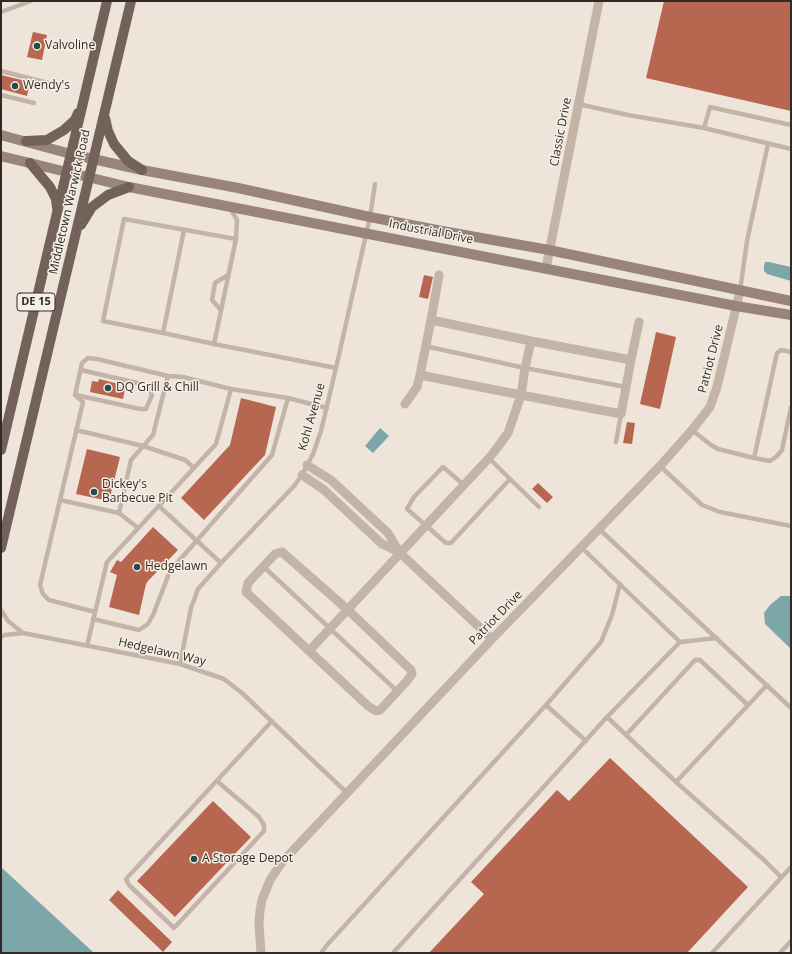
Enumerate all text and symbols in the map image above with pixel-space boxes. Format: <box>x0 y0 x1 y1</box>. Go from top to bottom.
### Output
place label: Valvoline <box>45 39 95 53</box>
marker: Valvoline <box>32 41 42 51</box>
place label: Wendy's <box>23 79 70 93</box>
marker: Wendy's <box>10 81 20 91</box>
street label: Classic Drive <box>547 96 575 168</box>
street label: Middletown Warwick Road <box>46 128 94 276</box>
street label: Industrial Drive <box>388 217 474 247</box>
road number: DE 15 <box>17 293 55 311</box>
street label: Patriot Drive <box>696 323 726 395</box>
place label: DQ Grill & Chill <box>116 381 199 395</box>
street label: Kohl Avenue <box>295 381 329 453</box>
marker: DQ Grill & Chill <box>103 383 113 393</box>
place label: Dickey's Barbecue Pit <box>102 478 173 506</box>
marker: Dickey's Barbecue Pit <box>89 487 99 497</box>
place label: Hedgelawn <box>145 560 208 574</box>
marker: Hedgelawn <box>132 562 142 572</box>
street label: Patriot Drive <box>466 588 526 648</box>
street label: Hedgelawn Way <box>117 635 207 669</box>
place label: A Storage Depot <box>202 852 293 866</box>
marker: A Storage Depot <box>189 854 199 864</box>

